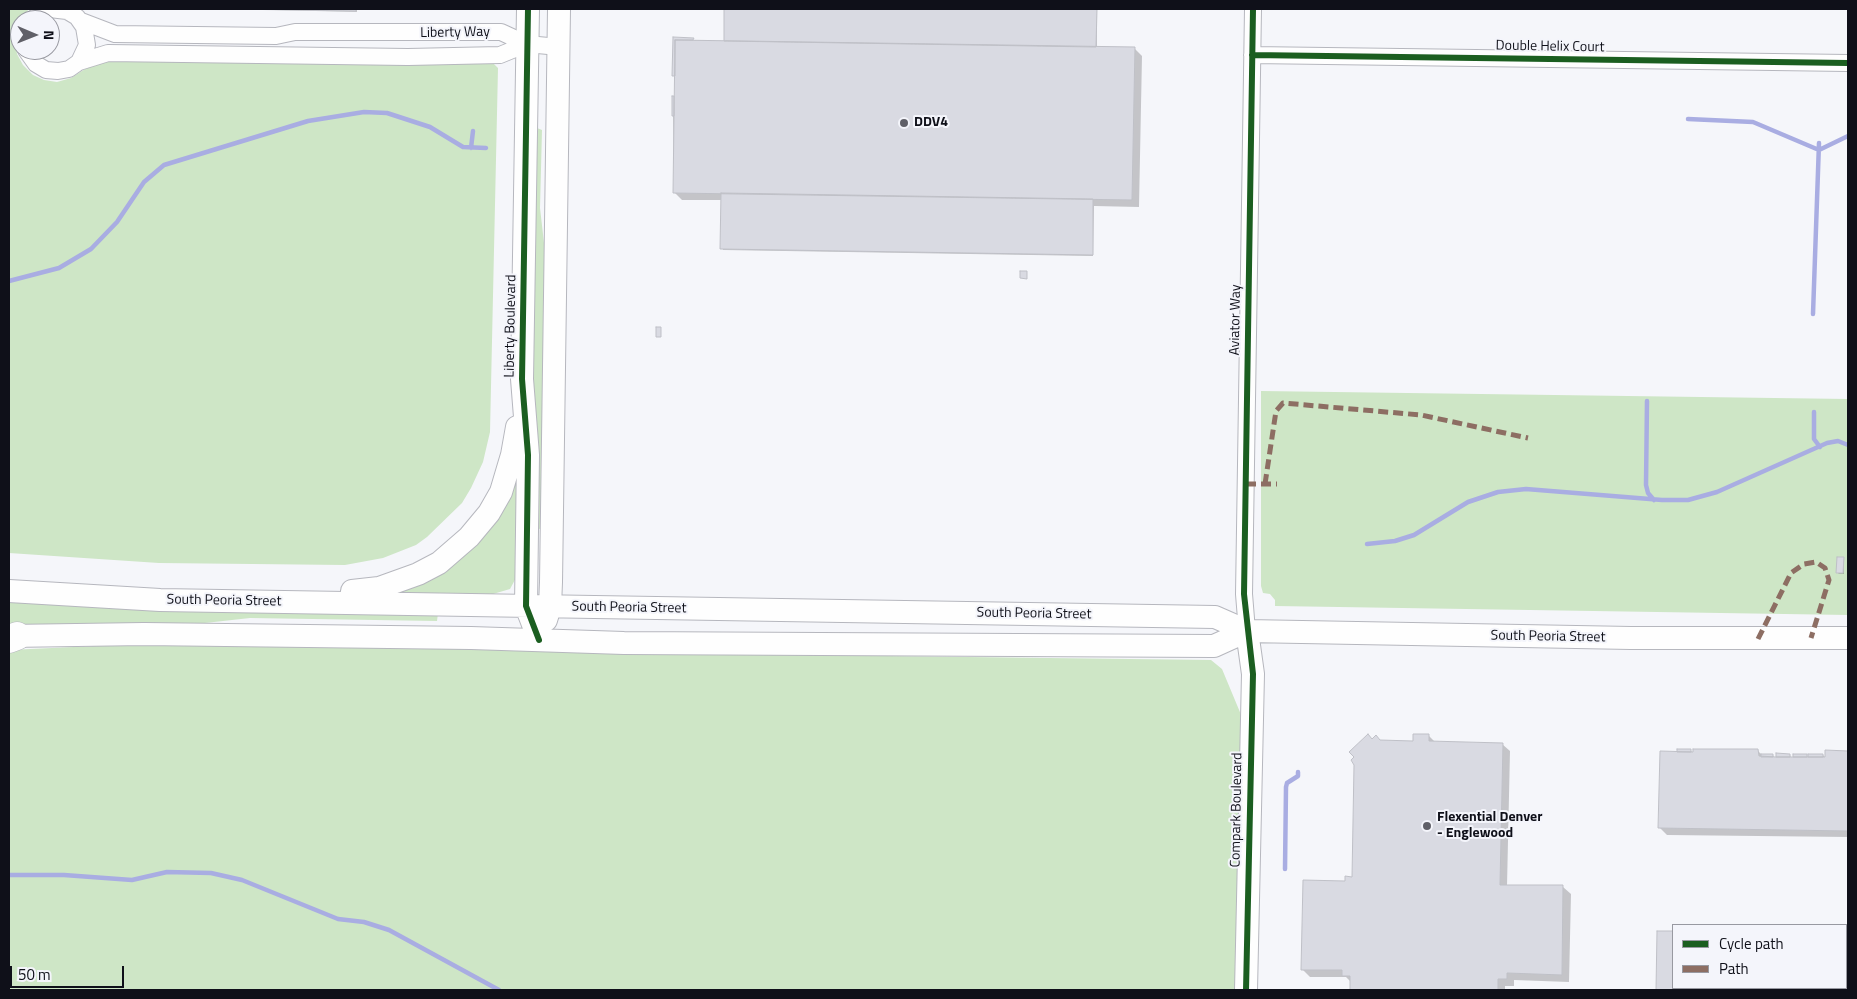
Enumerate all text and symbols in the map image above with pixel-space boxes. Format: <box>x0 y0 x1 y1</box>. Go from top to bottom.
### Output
north arrow <box>10 10 60 60</box>
street label: Liberty Way <box>420 24 490 42</box>
text: N <box>39 30 60 40</box>
street label: Double Helix Court <box>1495 38 1605 56</box>
place label: DDV4 <box>914 115 948 131</box>
marker: DDV4 <box>898 117 910 129</box>
street label: Liberty Boulevard <box>502 274 520 378</box>
street label: Aviator Way <box>1227 284 1245 356</box>
street label: South Peoria Street <box>166 592 282 610</box>
street label: South Peoria Street <box>571 599 687 617</box>
street label: South Peoria Street <box>976 605 1092 623</box>
street label: South Peoria Street <box>1490 628 1606 646</box>
street label: Compark Boulevard <box>1228 752 1246 868</box>
place label: Flexential Denver - Englewood <box>1437 810 1542 842</box>
marker: Flexential Denver - Englewood <box>1421 820 1433 832</box>
legend <box>1672 924 1847 989</box>
text: Cycle path <box>1719 932 1784 955</box>
scale bar <box>12 956 126 988</box>
text: Path <box>1719 957 1749 980</box>
text: 50 m <box>18 963 51 986</box>

